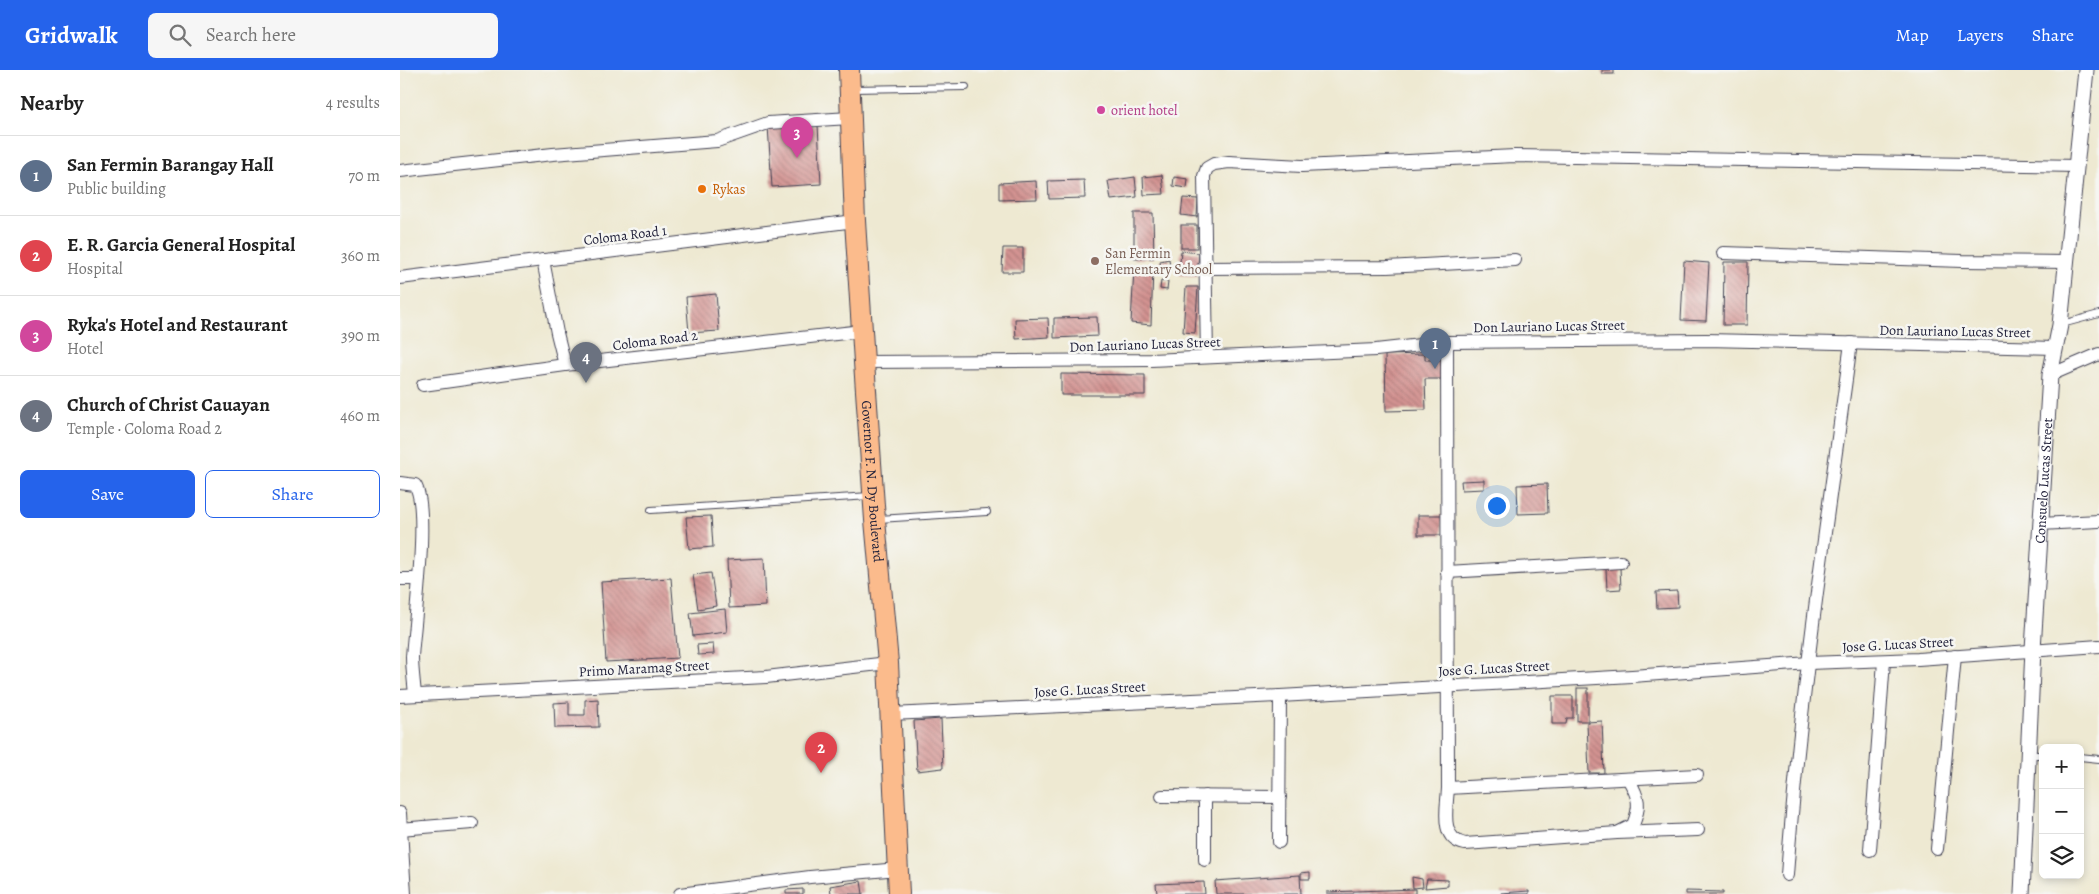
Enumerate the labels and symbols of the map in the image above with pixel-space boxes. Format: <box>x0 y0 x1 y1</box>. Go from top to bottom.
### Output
place label: orient hotel <box>1111 101 1178 120</box>
marker: orient hotel <box>1095 104 1107 116</box>
pin: 3 <box>781 117 813 158</box>
place label: Rykas <box>712 180 745 199</box>
marker: Rykas <box>696 183 708 195</box>
street label: Coloma Road 1 <box>582 221 668 250</box>
place label: San Fermin Elementary School <box>1105 244 1213 279</box>
marker: San Fermin Elementary School <box>1089 255 1101 267</box>
street label: Don Lauriano Lucas Street <box>1473 316 1625 337</box>
street label: Don Lauriano Lucas Street <box>1879 321 2031 342</box>
street label: Coloma Road 2 <box>612 326 699 355</box>
pin: 1 <box>1419 328 1451 369</box>
street label: Don Lauriano Lucas Street <box>1069 332 1221 357</box>
pin: 4 <box>570 342 602 383</box>
street label: Governor F. N. Dy Boulevard <box>857 400 888 564</box>
street label: Consuelo Lucas Street <box>2031 417 2057 544</box>
your location <box>1484 493 1510 519</box>
street label: Jose G. Lucas Street <box>1842 632 1955 657</box>
street label: Primo Maramag Street <box>578 656 710 681</box>
street label: Jose G. Lucas Street <box>1438 656 1551 681</box>
street label: Jose G. Lucas Street <box>1034 677 1147 702</box>
pin: 2 <box>805 732 837 773</box>

